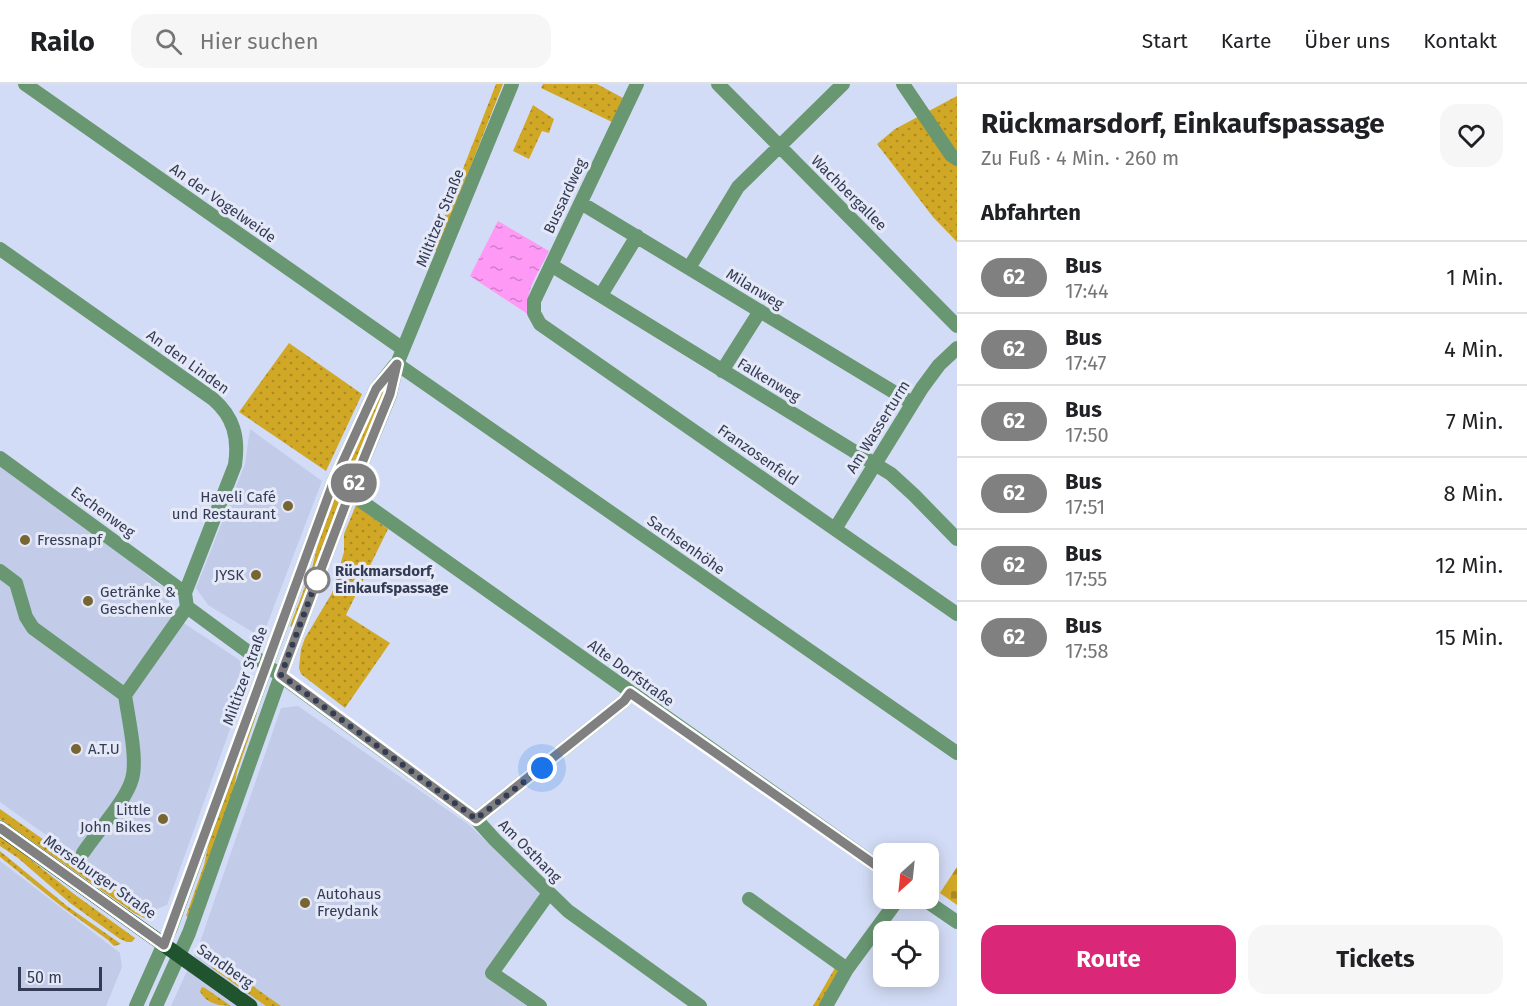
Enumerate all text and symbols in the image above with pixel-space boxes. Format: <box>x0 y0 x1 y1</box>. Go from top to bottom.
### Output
search box <box>131 14 551 68</box>
text: Railo <box>30 25 95 58</box>
icon: search <box>152 25 185 58</box>
text: Hier suchen <box>200 28 319 55</box>
text: Start <box>1142 28 1188 54</box>
text: Karte <box>1221 28 1271 54</box>
text: Über uns <box>1304 28 1390 54</box>
text: Kontakt <box>1423 28 1497 54</box>
button: heart <box>1440 104 1503 167</box>
text: Rückmarsdorf, Einkaufspassage <box>981 107 1385 140</box>
text: Zu Fuß · 4 Min. · 260 m <box>981 146 1179 170</box>
street label: Wachbergallee <box>808 152 890 234</box>
street label: Bussardweg <box>540 155 590 236</box>
street label: An der Vogelweide <box>166 160 280 246</box>
street label: Miltitzer Straße <box>412 166 468 270</box>
text: Abfahrten <box>981 199 1081 226</box>
text: Bus <box>1065 252 1102 279</box>
text: 62 <box>1003 264 1025 290</box>
text: 1 Min. <box>1446 264 1503 291</box>
street label: Milanweg <box>723 265 787 313</box>
text: 17:44 <box>1065 279 1109 303</box>
text: Bus <box>1065 324 1102 351</box>
street label: An den Linden <box>143 326 233 398</box>
text: 62 <box>1003 336 1025 362</box>
text: 4 Min. <box>1444 336 1503 363</box>
text: 17:47 <box>1065 351 1106 375</box>
street label: Falkenweg <box>734 354 804 406</box>
street label: Am Wasserturm <box>842 377 914 477</box>
text: Bus <box>1065 396 1102 423</box>
text: 62 <box>1003 408 1025 434</box>
text: 7 Min. <box>1446 408 1503 435</box>
street label: Franzosenfeld <box>714 421 802 489</box>
text: 17:50 <box>1065 423 1109 447</box>
line badge: 62 <box>327 464 381 502</box>
text: Bus <box>1065 468 1102 495</box>
text: 62 <box>343 470 365 496</box>
text: 62 <box>1003 480 1025 506</box>
text: 8 Min. <box>1444 480 1503 507</box>
street label: Eschenweg <box>68 483 139 541</box>
place label: Haveli Café und Restaurant <box>172 488 277 523</box>
text: 17:51 <box>1065 495 1105 519</box>
marker: Haveli Café und Restaurant <box>281 499 295 513</box>
street label: Sachsenhöhe <box>644 512 728 578</box>
place label: Fressnapf <box>37 531 103 549</box>
marker: Fressnapf <box>18 533 32 547</box>
text: Bus <box>1065 540 1102 567</box>
text: 62 <box>1003 552 1025 578</box>
text: 12 Min. <box>1435 552 1503 579</box>
place label: Rückmarsdorf, Einkaufspassage <box>335 562 449 597</box>
place label: JYSK <box>214 566 244 584</box>
marker: Rückmarsdorf, Einkaufspassage <box>304 567 330 593</box>
text: 17:55 <box>1065 567 1107 591</box>
marker: JYSK <box>249 568 263 582</box>
place label: Getränke & Geschenke <box>100 583 176 618</box>
marker: Getränke & Geschenke <box>81 594 95 608</box>
text: Bus <box>1065 612 1102 639</box>
street label: Miltitzer Straße <box>219 624 271 728</box>
text: 62 <box>1003 624 1025 650</box>
text: 15 Min. <box>1435 624 1503 651</box>
street label: Alte Dorfstraße <box>584 636 678 710</box>
text: 17:58 <box>1065 639 1108 663</box>
place label: A.T.U <box>88 740 120 758</box>
marker: A.T.U <box>69 742 83 756</box>
your location <box>527 753 557 783</box>
place label: Little John Bikes <box>80 801 151 836</box>
marker: Little John Bikes <box>156 812 170 826</box>
street label: Am Osthang <box>495 816 565 886</box>
street label: Merseburger Straße <box>40 831 160 923</box>
north arrow <box>873 843 939 909</box>
map controls <box>873 843 939 987</box>
place label: Autohaus Freydank <box>317 885 381 920</box>
marker: Autohaus Freydank <box>298 896 312 910</box>
button: locate <box>873 921 939 987</box>
button: Route <box>981 925 1236 994</box>
button: Tickets <box>1248 925 1503 994</box>
street label: Sandberg <box>193 940 257 992</box>
scale bar <box>18 964 102 992</box>
text: 50 m <box>27 968 62 987</box>

